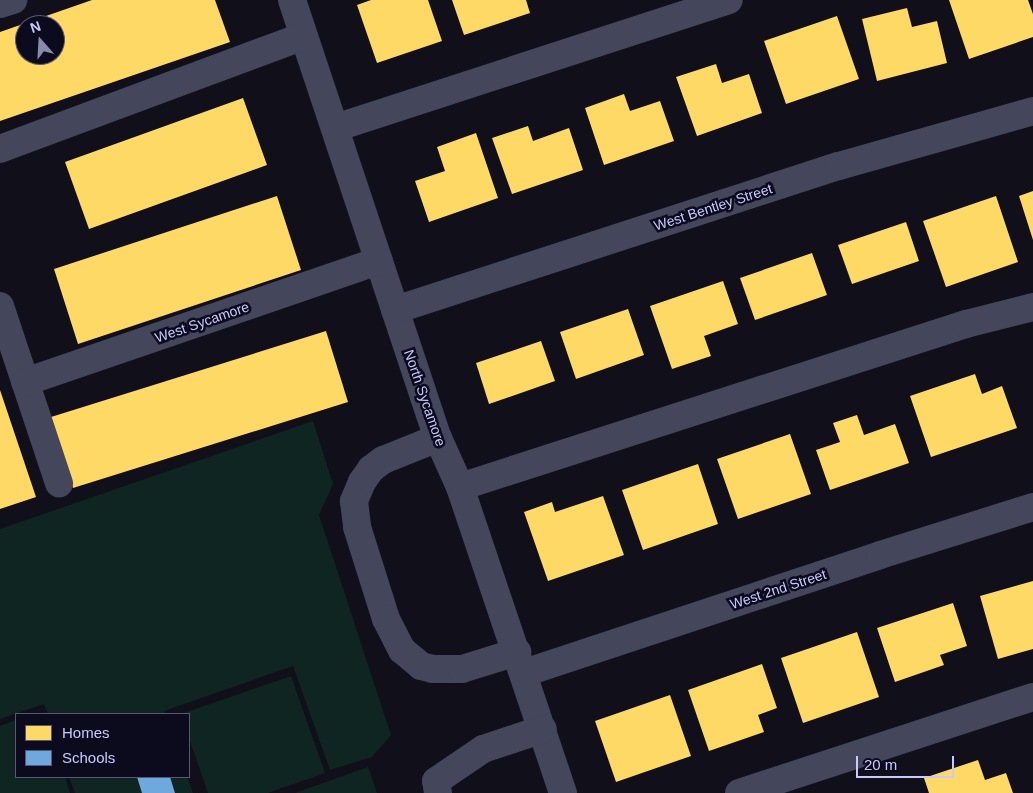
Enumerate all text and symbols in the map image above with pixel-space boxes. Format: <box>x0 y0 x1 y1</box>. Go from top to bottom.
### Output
north arrow <box>15 15 65 65</box>
text: N <box>28 18 43 36</box>
street label: West Bentley Street <box>652 180 774 234</box>
street label: West Sycamore <box>153 298 251 346</box>
street label: North Sycamore <box>401 347 449 449</box>
street label: West 2nd Street <box>728 566 828 612</box>
legend <box>15 713 190 778</box>
text: Homes <box>62 724 110 741</box>
scale bar <box>858 746 956 778</box>
text: Schools <box>62 749 115 766</box>
text: 20 m <box>864 756 897 773</box>

